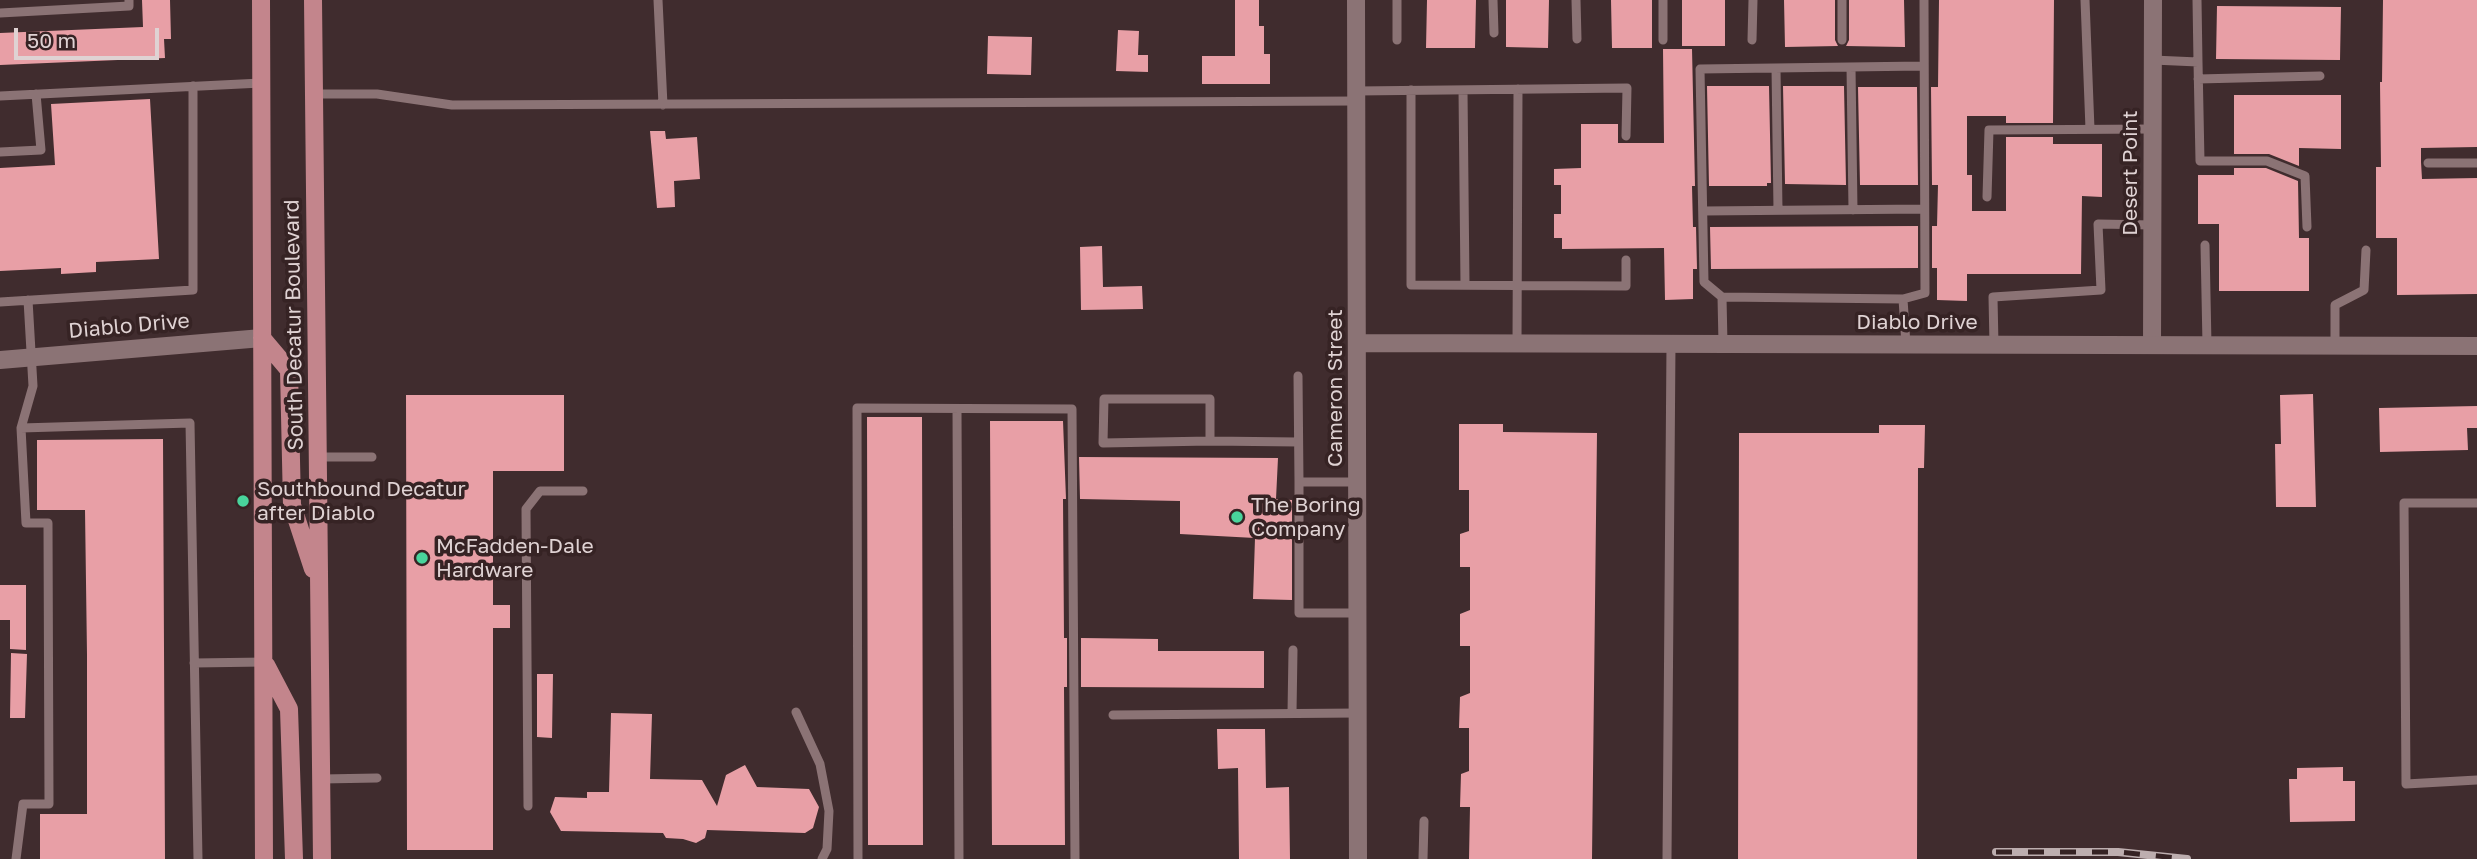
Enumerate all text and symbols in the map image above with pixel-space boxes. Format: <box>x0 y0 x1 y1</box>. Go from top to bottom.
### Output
scale bar <box>18 14 163 58</box>
text: 50 m <box>27 27 76 53</box>
street label: Desert Point <box>2117 110 2143 236</box>
street label: South Decatur Boulevard <box>279 199 309 451</box>
street label: Diablo Drive <box>67 308 191 344</box>
street label: Cameron Street <box>1322 309 1348 467</box>
street label: Diablo Drive <box>1856 309 1978 335</box>
place label: Southbound Decatur after Diablo <box>257 476 466 526</box>
place label: The Boring Company <box>1251 492 1361 542</box>
marker: Southbound Decatur after Diablo <box>235 493 251 509</box>
marker: The Boring Company <box>1229 509 1245 525</box>
place label: McFadden-Dale Hardware <box>436 533 594 583</box>
marker: McFadden-Dale Hardware <box>414 550 430 566</box>

